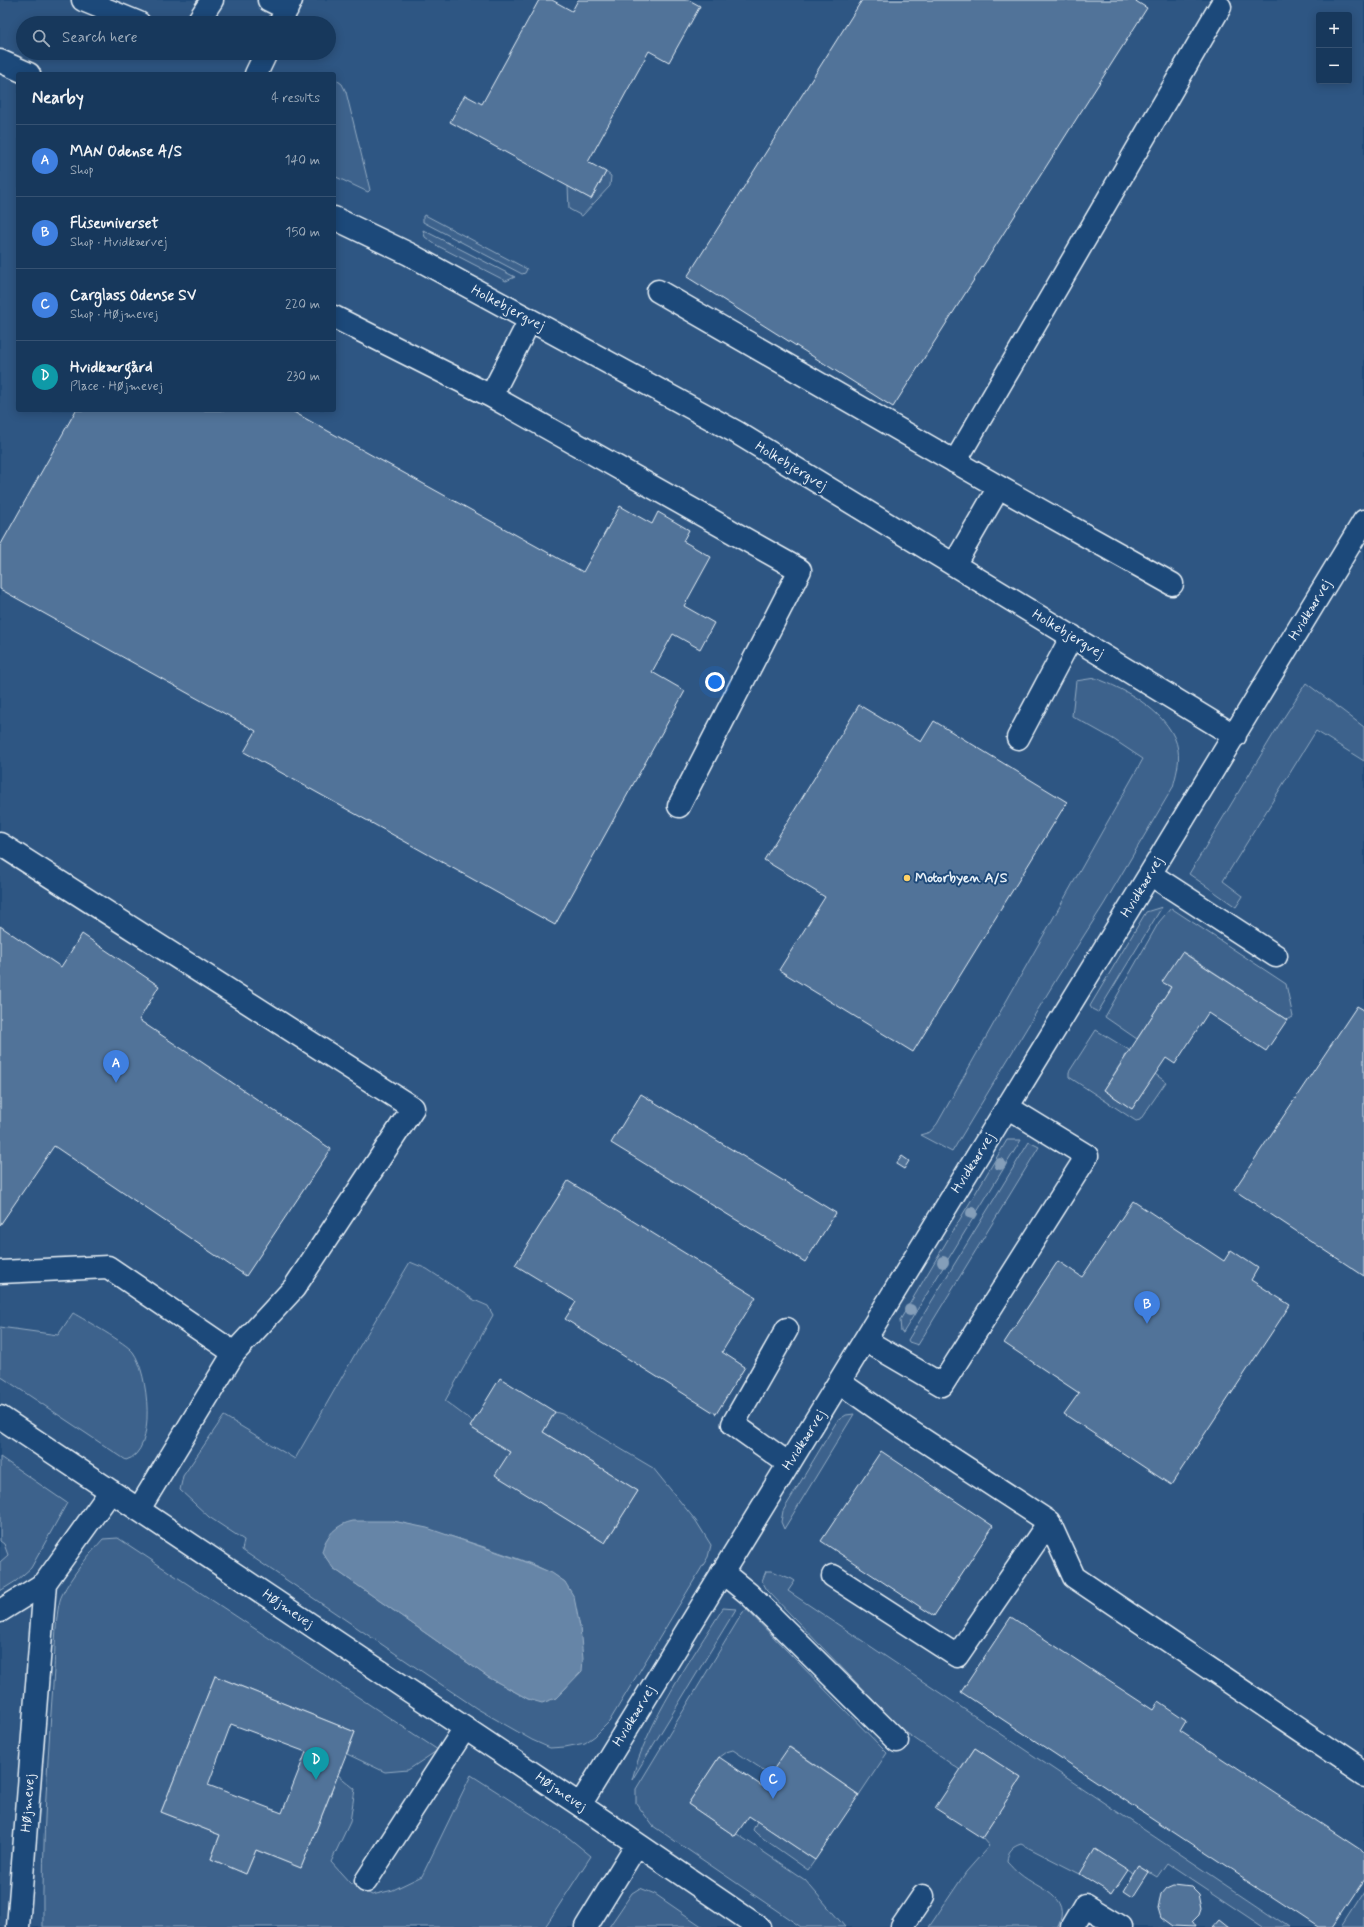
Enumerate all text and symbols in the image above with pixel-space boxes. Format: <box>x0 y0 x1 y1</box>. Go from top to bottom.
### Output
map controls <box>1316 12 1352 84</box>
button: + <box>1316 12 1352 48</box>
search box <box>16 16 336 60</box>
icon: search <box>30 27 52 49</box>
text: Search here <box>62 28 138 48</box>
button: − <box>1316 48 1352 84</box>
text: Nearby <box>32 87 84 109</box>
text: 4 results <box>271 90 320 107</box>
text: MAN Odense A/S <box>70 142 182 162</box>
text: A <box>41 152 49 169</box>
text: 140 m <box>285 152 320 169</box>
text: Shop <box>70 162 94 179</box>
text: Fliseuniverset <box>70 214 159 234</box>
text: B <box>41 224 49 241</box>
text: 150 m <box>286 224 320 241</box>
text: Shop · Hvidkærvej <box>70 234 167 251</box>
street label: Holkebjergvej <box>468 281 548 335</box>
text: Carglass Odense SV <box>70 286 196 306</box>
text: C <box>40 296 50 313</box>
text: 220 m <box>285 296 320 313</box>
text: Shop · Højmevej <box>70 306 158 323</box>
text: Hvidkærgård <box>70 358 153 378</box>
text: D <box>41 368 49 385</box>
text: 230 m <box>286 368 320 385</box>
text: Place · Højmevej <box>70 378 163 395</box>
street label: Holkebjergvej <box>752 437 830 495</box>
street label: Hvidkærvej <box>1285 576 1335 644</box>
street label: Holkebjergvej <box>1029 605 1107 663</box>
your location <box>705 672 725 692</box>
street label: Hvidkærvej <box>1117 853 1167 921</box>
place label: Motorbyen A/S <box>915 869 1008 887</box>
marker: Motorbyen A/S <box>902 873 912 883</box>
pin: A <box>103 1050 129 1083</box>
street label: Hvidkærvej <box>947 1129 999 1197</box>
pin: B <box>1134 1291 1160 1324</box>
street label: Hvidkærvej <box>778 1406 830 1474</box>
street label: Højmevej <box>259 1585 317 1633</box>
street label: Hvidkærvej <box>609 1682 659 1750</box>
pin: D <box>303 1747 329 1780</box>
pin: C <box>760 1766 786 1799</box>
street label: Højmevej <box>532 1768 590 1816</box>
street label: Højmevej <box>17 1773 39 1833</box>

